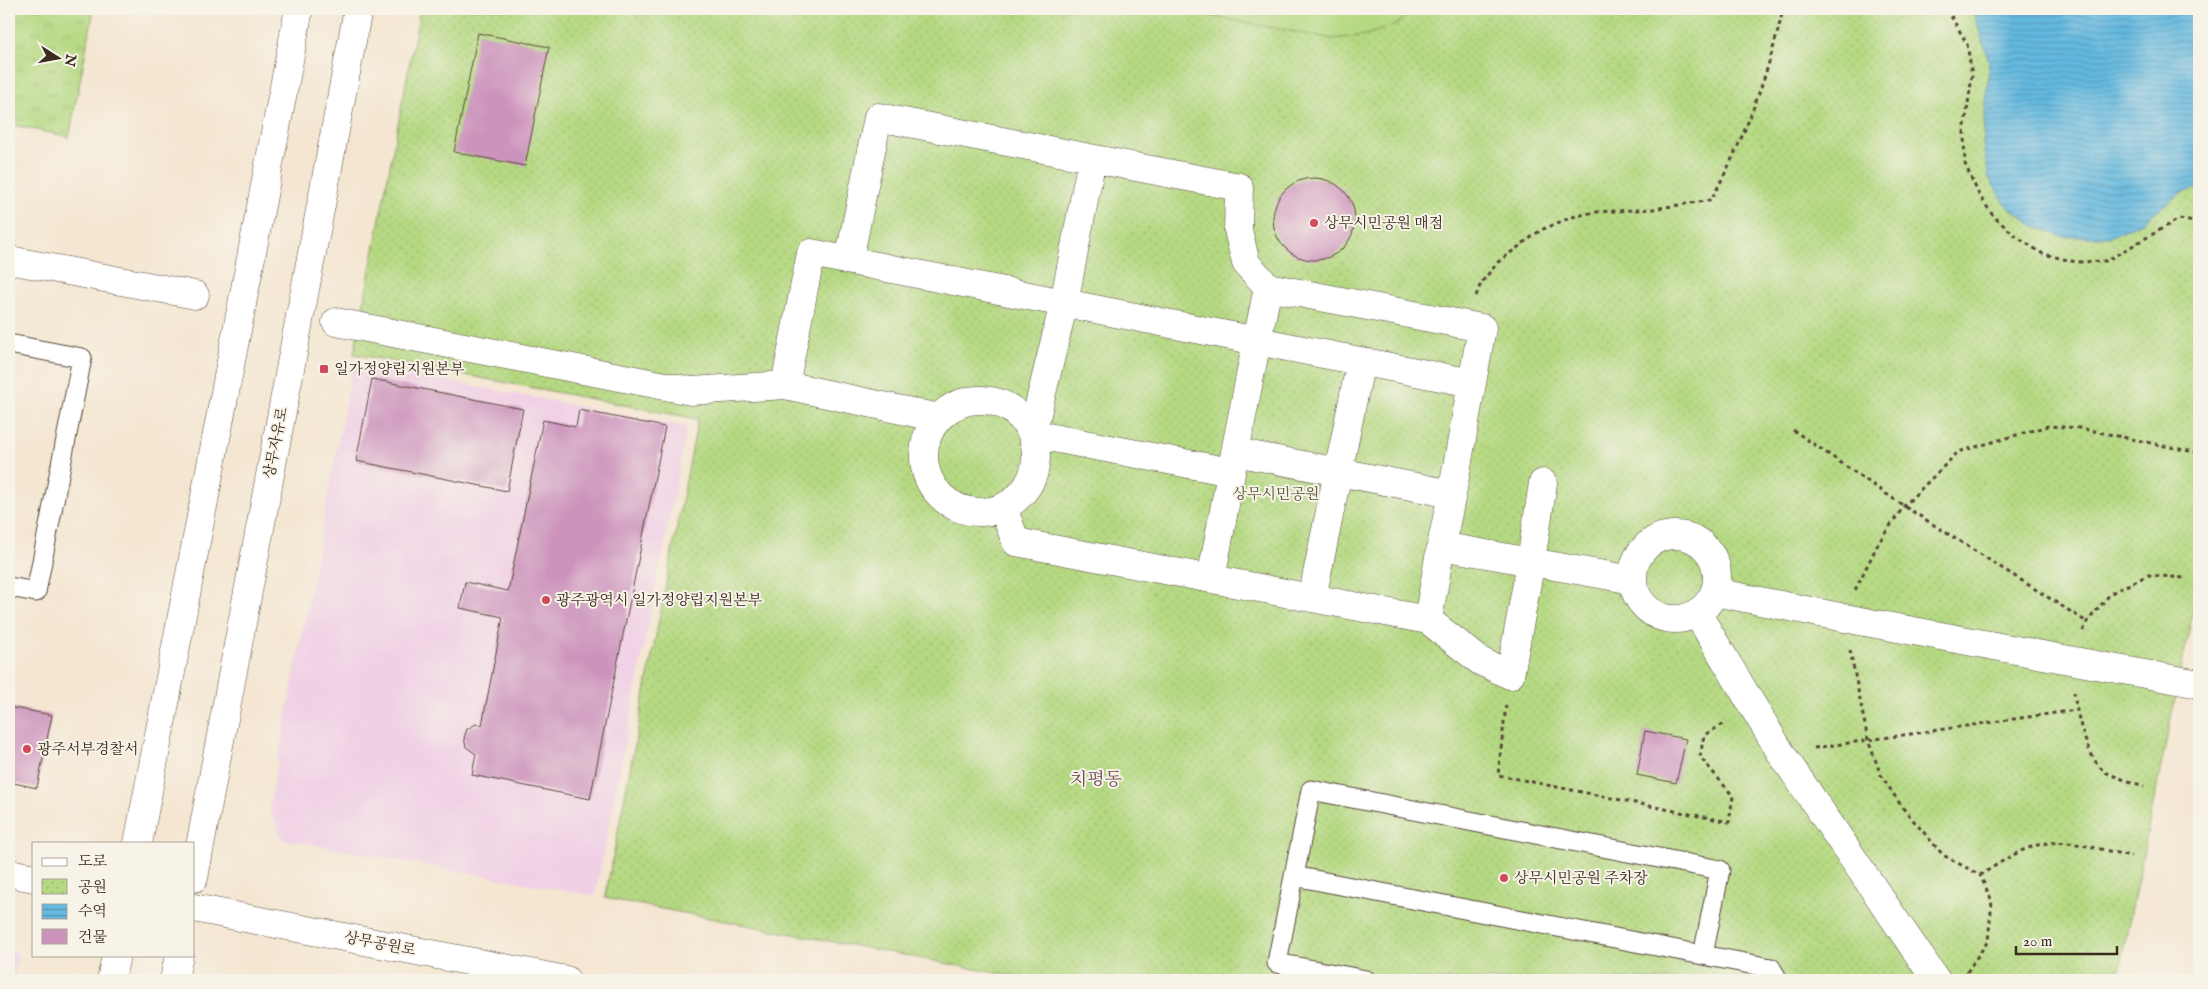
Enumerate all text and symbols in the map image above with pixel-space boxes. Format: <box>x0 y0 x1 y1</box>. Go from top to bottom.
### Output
north arrow <box>32 32 82 82</box>
text: N <box>60 52 80 68</box>
place label: 상무시민공원 매점 <box>1324 214 1443 233</box>
marker: 상무시민공원 매점 <box>1308 217 1320 229</box>
place label: 일가정양립지원본부 <box>334 360 465 379</box>
marker: 일가정양립지원본부 <box>318 363 330 375</box>
street label: 상무자유로 <box>260 405 292 480</box>
park label: 상무시민공원 <box>1233 485 1319 504</box>
place label: 광주광역시 일가정양립지원본부 <box>556 591 763 610</box>
marker: 광주광역시 일가정양립지원본부 <box>540 594 552 606</box>
place label: 광주서부경찰서 <box>37 740 138 759</box>
marker: 광주서부경찰서 <box>21 743 33 755</box>
district label: 치평동 <box>1070 769 1122 792</box>
legend <box>32 842 195 956</box>
text: 도로 <box>78 852 107 871</box>
place label: 상무시민공원 주차장 <box>1514 869 1648 888</box>
marker: 상무시민공원 주차장 <box>1498 872 1510 884</box>
text: 공원 <box>78 878 107 897</box>
text: 수역 <box>78 902 107 921</box>
scale bar <box>2016 924 2117 956</box>
text: 건물 <box>78 928 107 947</box>
street label: 상무공원로 <box>343 928 418 960</box>
text: 20 m <box>2023 932 2053 951</box>

